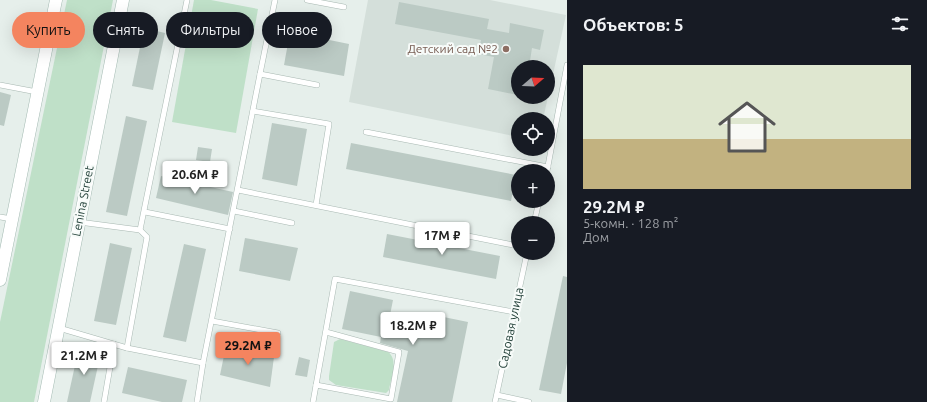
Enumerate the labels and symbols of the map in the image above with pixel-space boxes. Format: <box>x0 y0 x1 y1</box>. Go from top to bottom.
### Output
place label: Детский сад №2 <box>407 42 498 55</box>
marker: Детский сад №2 <box>501 44 511 54</box>
north arrow <box>511 60 555 104</box>
pin: 20.6M ₽ <box>158 161 232 195</box>
street label: Lenina Street <box>69 164 96 237</box>
pin: 17M ₽ <box>414 222 470 256</box>
street label: Садовая улица <box>496 286 525 370</box>
pin: 18.2M ₽ <box>376 312 450 346</box>
pin: 29.2M ₽ <box>211 332 285 366</box>
pin: 21.2M ₽ <box>47 342 121 376</box>

